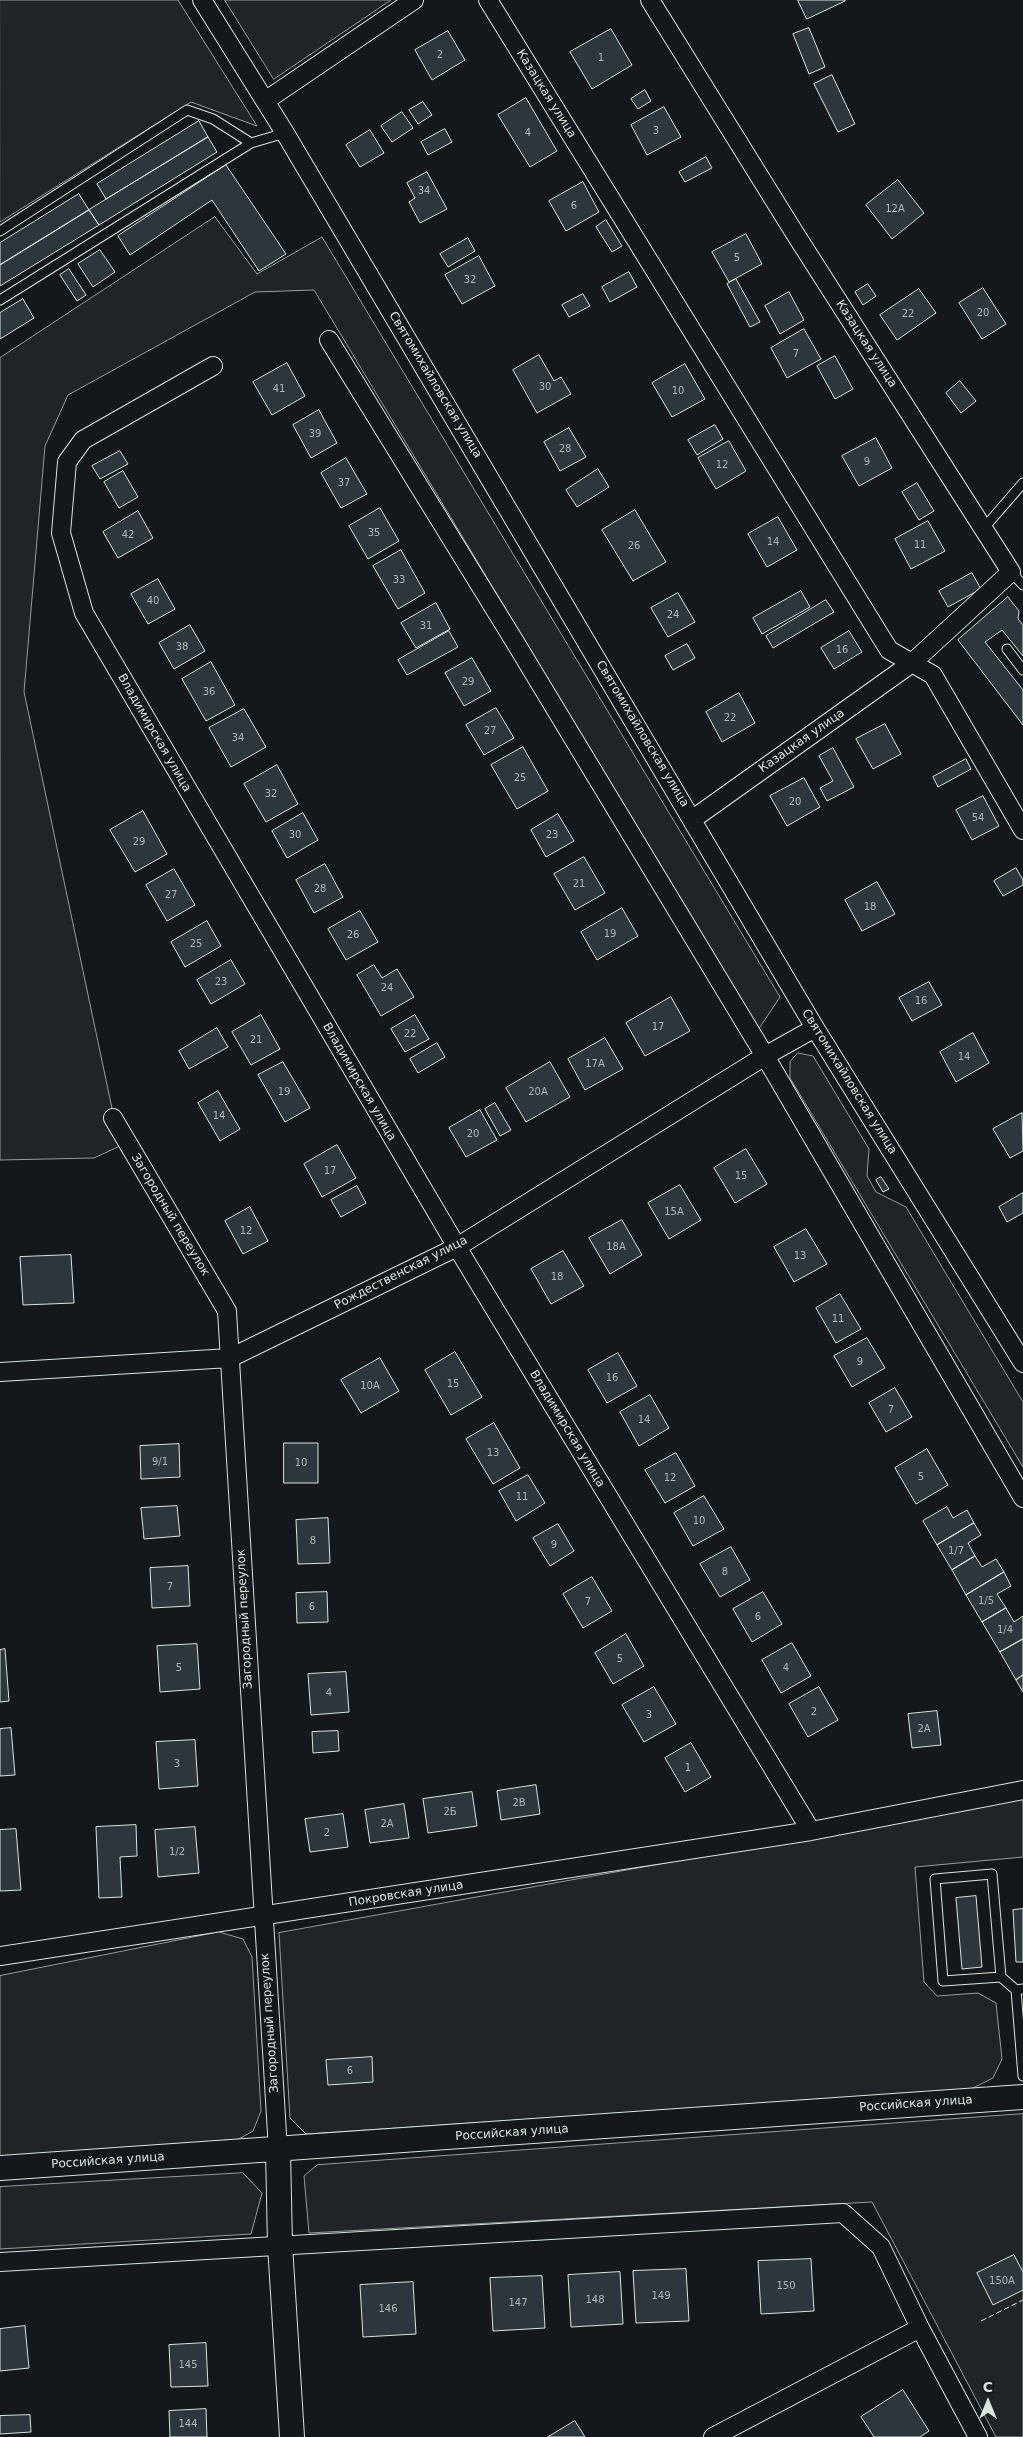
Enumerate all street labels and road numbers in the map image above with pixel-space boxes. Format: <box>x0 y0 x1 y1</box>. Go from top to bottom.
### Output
street label: Казацкая улица <box>513 47 579 141</box>
street label: Казацкая улица <box>832 298 900 390</box>
street label: Святомихайловская улица <box>385 309 485 461</box>
street label: Святомихайловская улица <box>592 658 692 810</box>
street label: Владимирская улица <box>114 671 194 795</box>
street label: Казацкая улица <box>756 706 848 776</box>
street label: Святомихайловская улица <box>798 1007 900 1157</box>
street label: Владимирская улица <box>319 1020 399 1144</box>
street label: Загородный переулок <box>128 1151 212 1279</box>
street label: Рождественская улица <box>332 1233 470 1313</box>
street label: Владимирская улица <box>526 1368 608 1490</box>
street label: Загородный переулок <box>234 1548 256 1690</box>
street label: Покровская улица <box>348 1878 464 1910</box>
street label: Загородный переулок <box>258 1952 282 2094</box>
street label: Российская улица <box>859 2093 973 2115</box>
street label: Российская улица <box>455 2122 569 2144</box>
street label: Российская улица <box>51 2150 165 2172</box>

